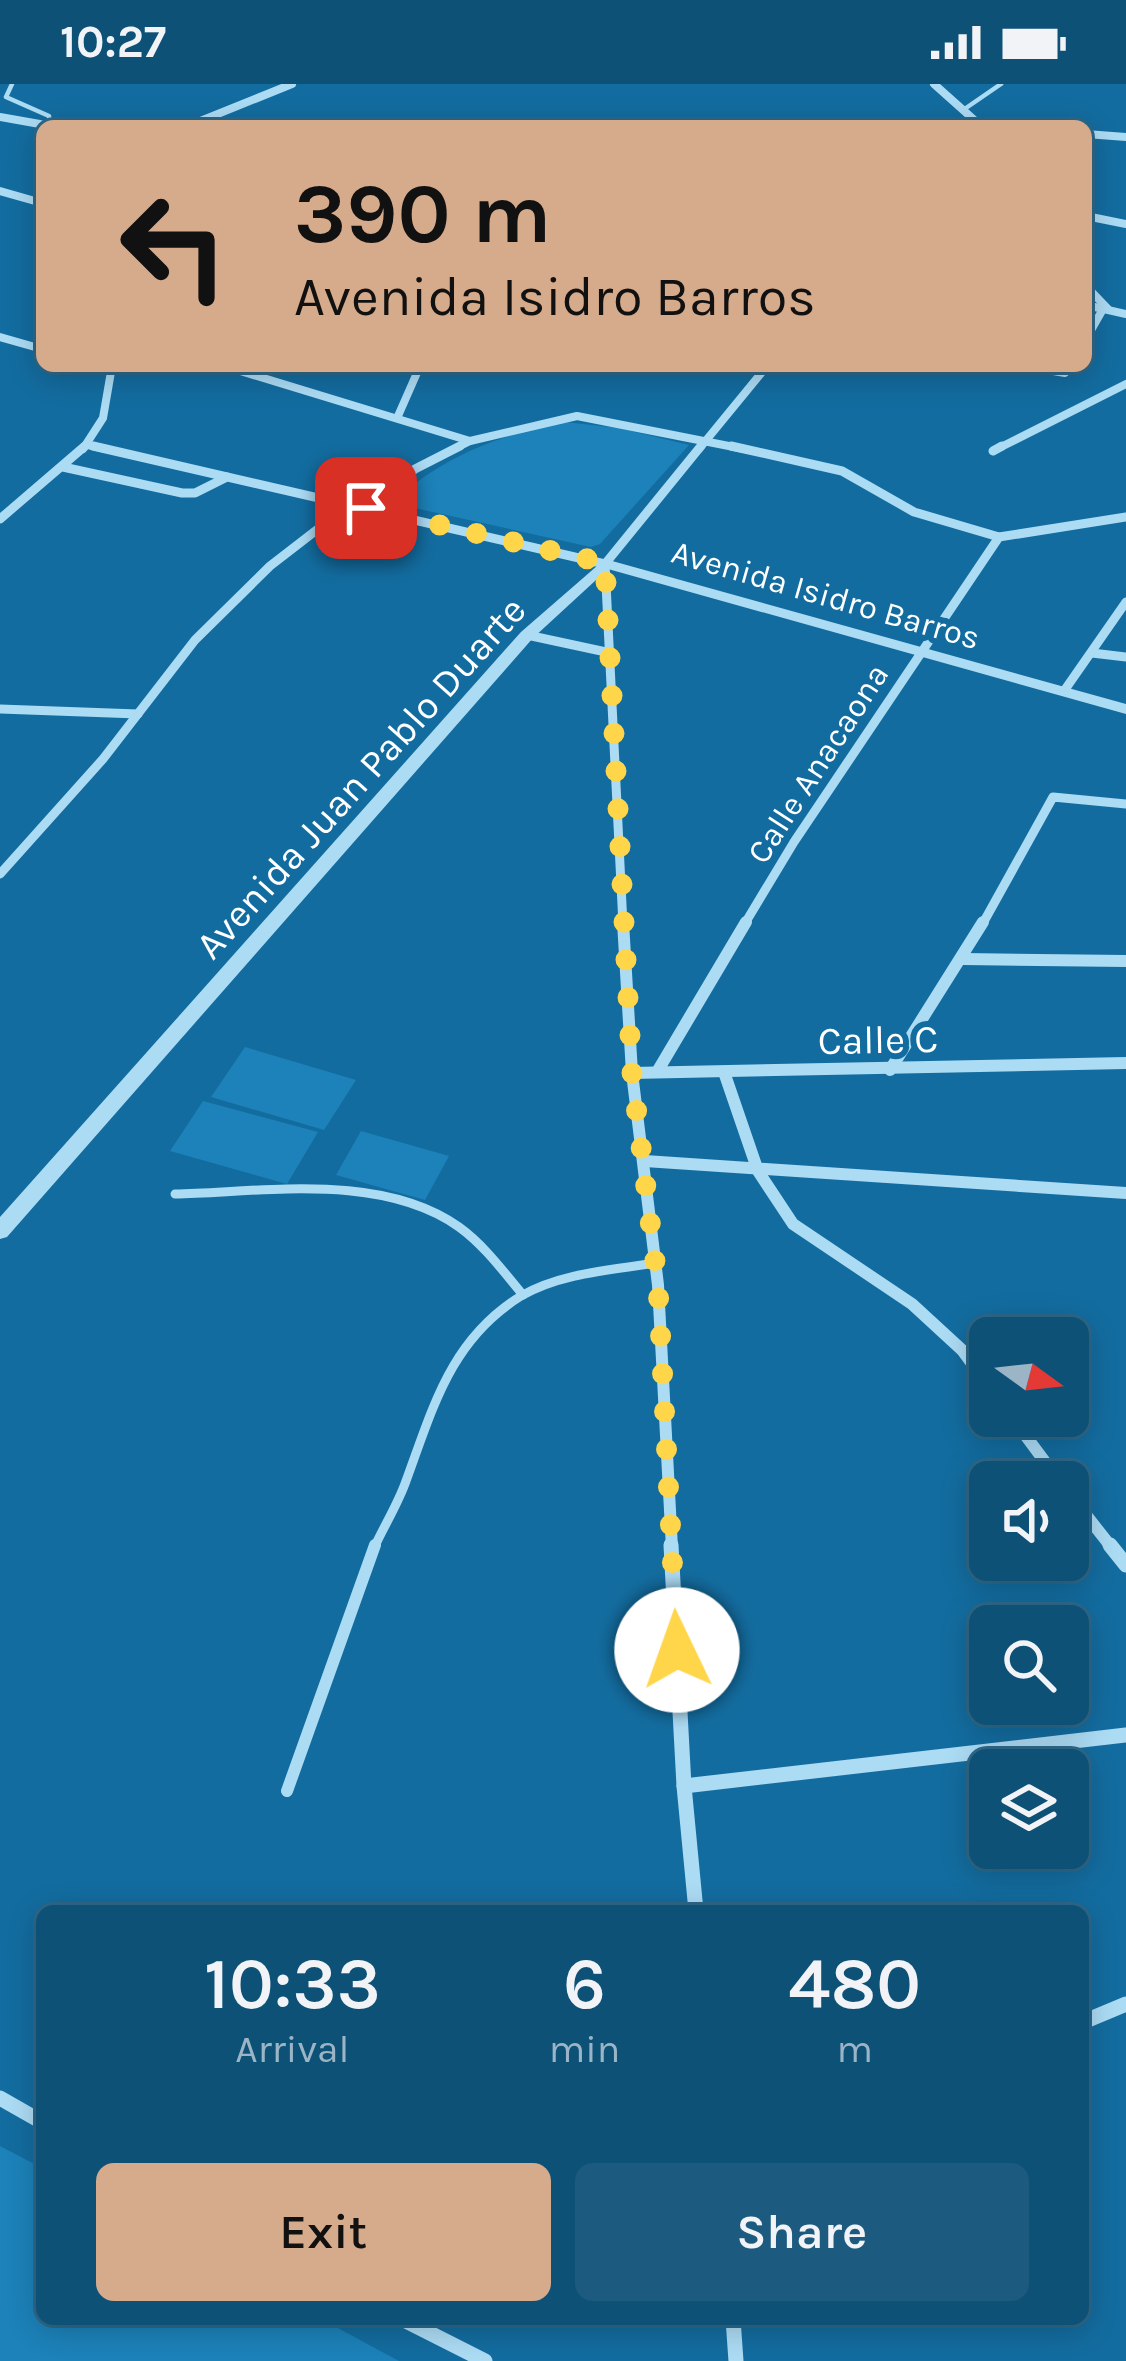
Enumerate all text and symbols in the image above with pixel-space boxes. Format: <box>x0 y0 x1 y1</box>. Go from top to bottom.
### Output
text: 10:27 <box>60 16 166 68</box>
text: 390 m <box>294 165 552 263</box>
icon: left <box>96 168 252 324</box>
text: Avenida Isidro Barros <box>294 265 816 329</box>
pin <box>315 457 417 559</box>
icon: arrive <box>333 475 399 541</box>
street label: Avenida Isidro Barros <box>667 533 984 657</box>
street label: Avenida Juan Pablo Duarte <box>186 587 535 968</box>
street label: Calle Anacaona <box>739 657 896 870</box>
street label: Calle C <box>817 1016 939 1064</box>
north arrow <box>969 1317 1089 1437</box>
map controls <box>969 1317 1089 1869</box>
button: sound <box>969 1461 1089 1581</box>
position arrow <box>614 1587 740 1713</box>
button: search <box>969 1605 1089 1725</box>
button: layers <box>969 1749 1089 1869</box>
text: 10:33 <box>204 1942 381 2026</box>
text: 6 <box>563 1942 606 2026</box>
text: 480 <box>788 1942 921 2026</box>
text: Arrival <box>235 2026 349 2072</box>
text: min <box>549 2026 620 2072</box>
text: m <box>836 2026 873 2072</box>
button: Exit <box>96 2163 551 2301</box>
button: Share <box>575 2163 1029 2301</box>

